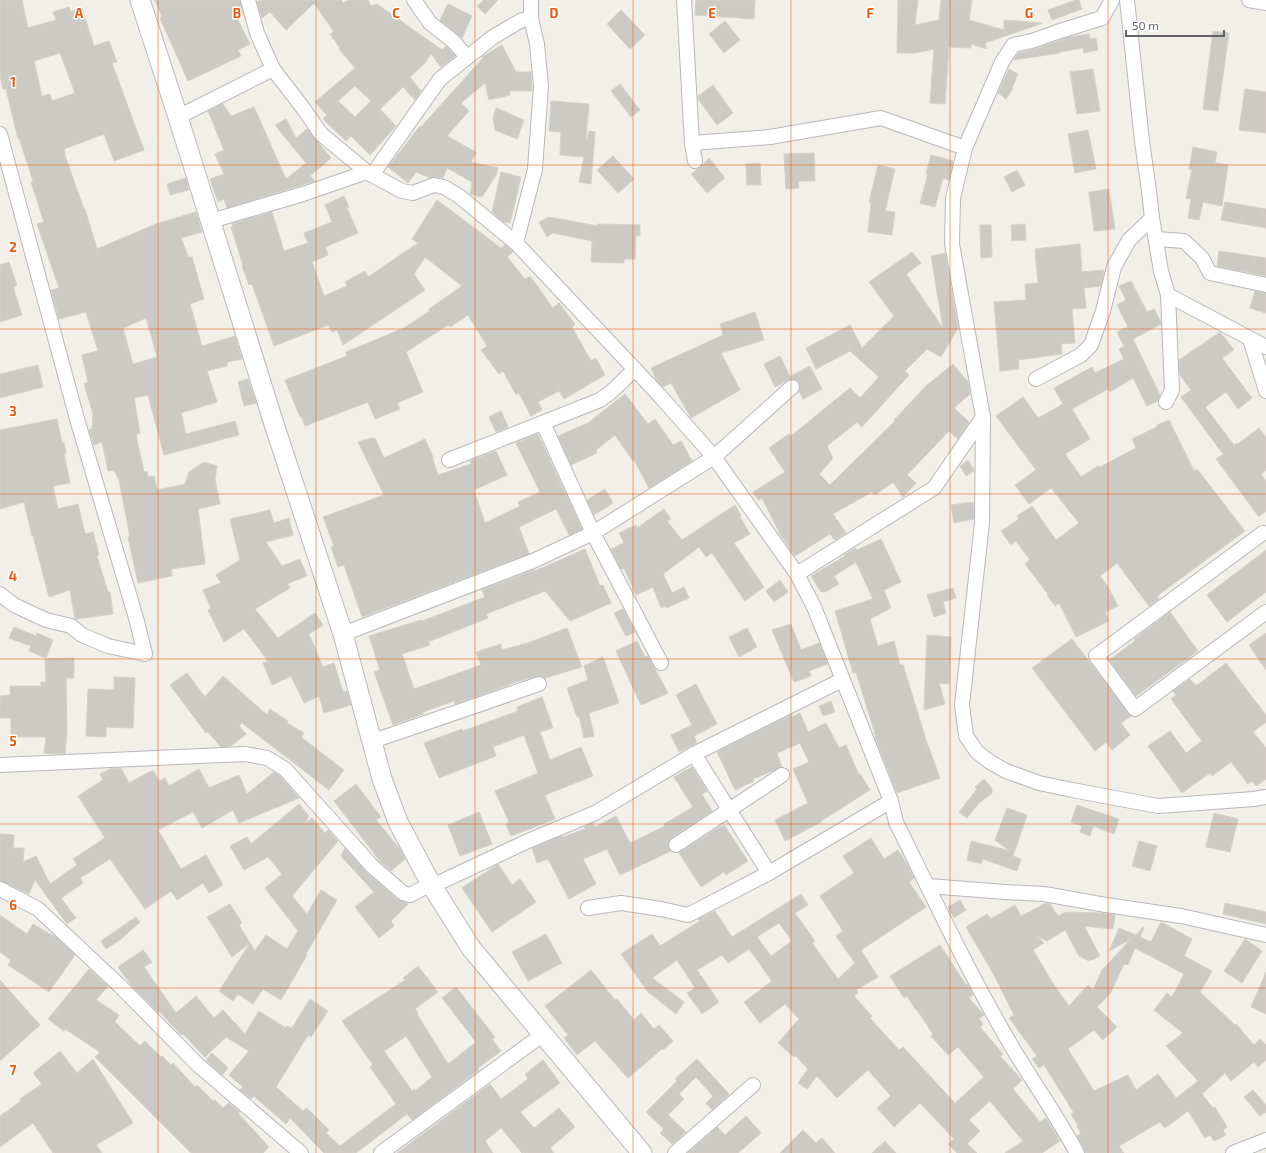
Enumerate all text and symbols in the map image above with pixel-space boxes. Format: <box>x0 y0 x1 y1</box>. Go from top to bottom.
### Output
text: A <box>75 5 84 21</box>
text: B <box>233 5 241 21</box>
text: C <box>392 5 400 21</box>
text: D <box>550 5 559 21</box>
text: E <box>708 5 716 21</box>
text: F <box>866 5 874 21</box>
text: G <box>1025 5 1033 21</box>
scale bar <box>1126 12 1224 38</box>
text: 50 m <box>1132 18 1159 32</box>
text: 1 <box>10 74 16 90</box>
text: 2 <box>9 239 17 255</box>
text: 3 <box>9 403 17 419</box>
text: 4 <box>9 568 17 584</box>
text: 5 <box>9 733 17 749</box>
text: 6 <box>9 897 17 913</box>
text: 7 <box>10 1062 17 1078</box>

